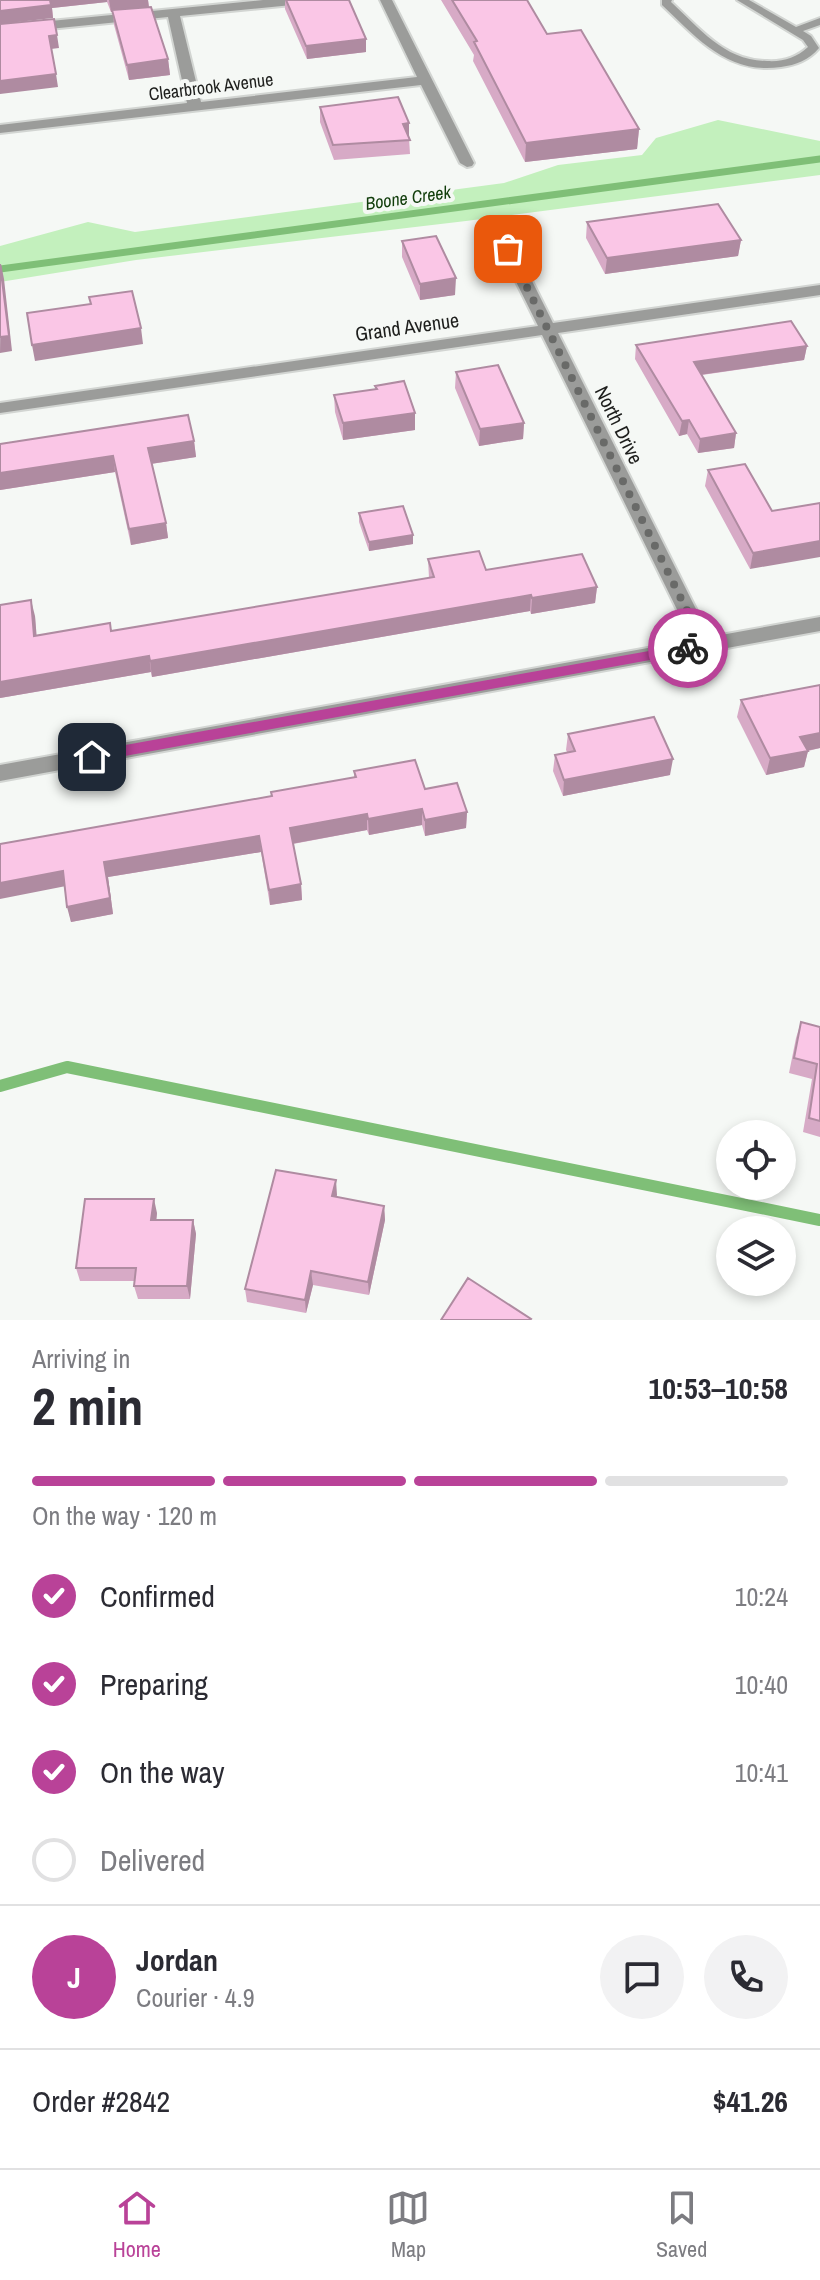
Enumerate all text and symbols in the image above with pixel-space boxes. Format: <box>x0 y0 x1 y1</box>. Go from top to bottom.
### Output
street label: Clearbrook Avenue <box>147 66 275 107</box>
water label: Boone Creek <box>364 179 453 216</box>
pin <box>474 215 542 283</box>
icon: bag <box>486 227 530 271</box>
street label: Grand Avenue <box>353 306 461 347</box>
street label: North Drive <box>589 381 650 468</box>
courier <box>648 608 728 688</box>
icon: bike <box>666 626 710 670</box>
pin <box>58 723 126 791</box>
icon: home <box>70 735 114 779</box>
map controls <box>716 1120 796 1296</box>
button: locate <box>716 1120 796 1200</box>
button: layers <box>716 1216 796 1296</box>
text: Arriving in <box>32 1341 130 1376</box>
text: 10:53–10:58 <box>649 1368 788 1408</box>
text: 2 min <box>32 1371 143 1441</box>
text: On the way · 120 m <box>32 1498 217 1533</box>
icon: check <box>32 1574 76 1618</box>
text: Confirmed <box>100 1576 215 1616</box>
text: 10:24 <box>735 1579 788 1614</box>
icon: check <box>32 1662 76 1706</box>
text: Preparing <box>100 1664 208 1704</box>
text: 10:40 <box>735 1667 788 1702</box>
icon: check <box>32 1750 76 1794</box>
text: On the way <box>100 1752 224 1792</box>
text: 10:41 <box>735 1755 788 1790</box>
text: Delivered <box>100 1840 205 1880</box>
button: chat <box>600 1935 684 2019</box>
button: phone <box>704 1935 788 2019</box>
text: Jordan <box>136 1940 218 1980</box>
text: J <box>67 1957 81 1997</box>
text: Courier · 4.9 <box>136 1980 255 2015</box>
text: Order #2842 <box>32 2081 170 2121</box>
text: $41.26 <box>713 2081 788 2121</box>
tab: Home <box>113 2186 161 2264</box>
tab: Map <box>386 2186 430 2264</box>
tab: Saved <box>656 2186 707 2264</box>

